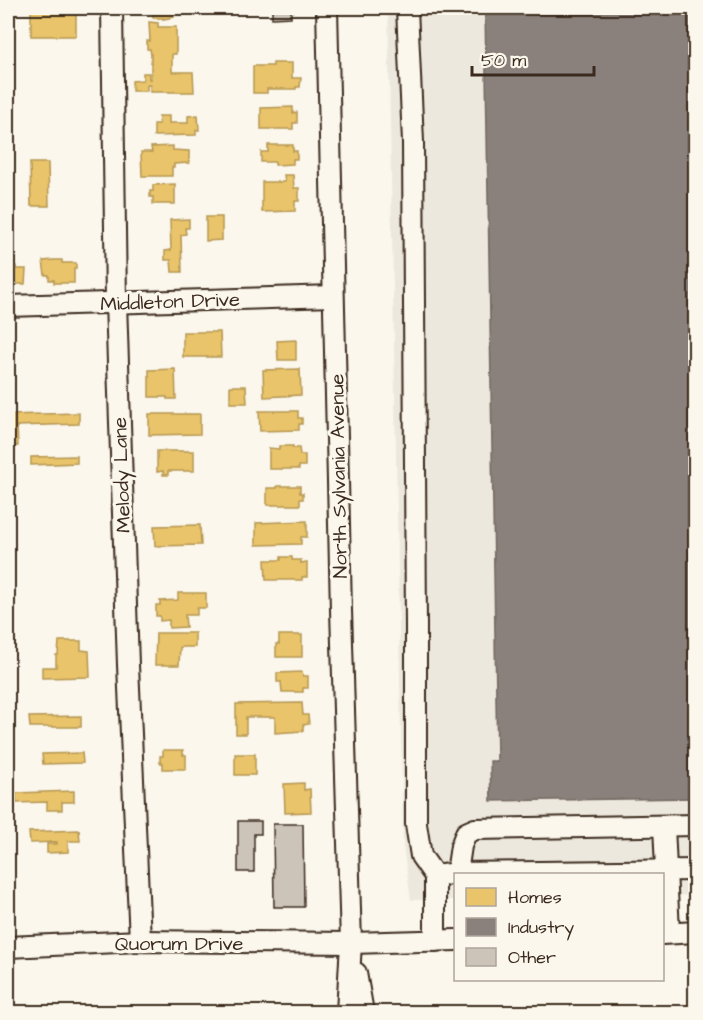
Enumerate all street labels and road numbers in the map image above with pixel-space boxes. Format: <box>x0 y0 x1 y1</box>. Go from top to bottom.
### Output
street label: Middleton Drive <box>100 286 240 318</box>
street label: North Sylvania Avenue <box>323 373 356 578</box>
street label: Melody Lane <box>106 416 139 533</box>
street label: Quorum Drive <box>115 930 244 958</box>

